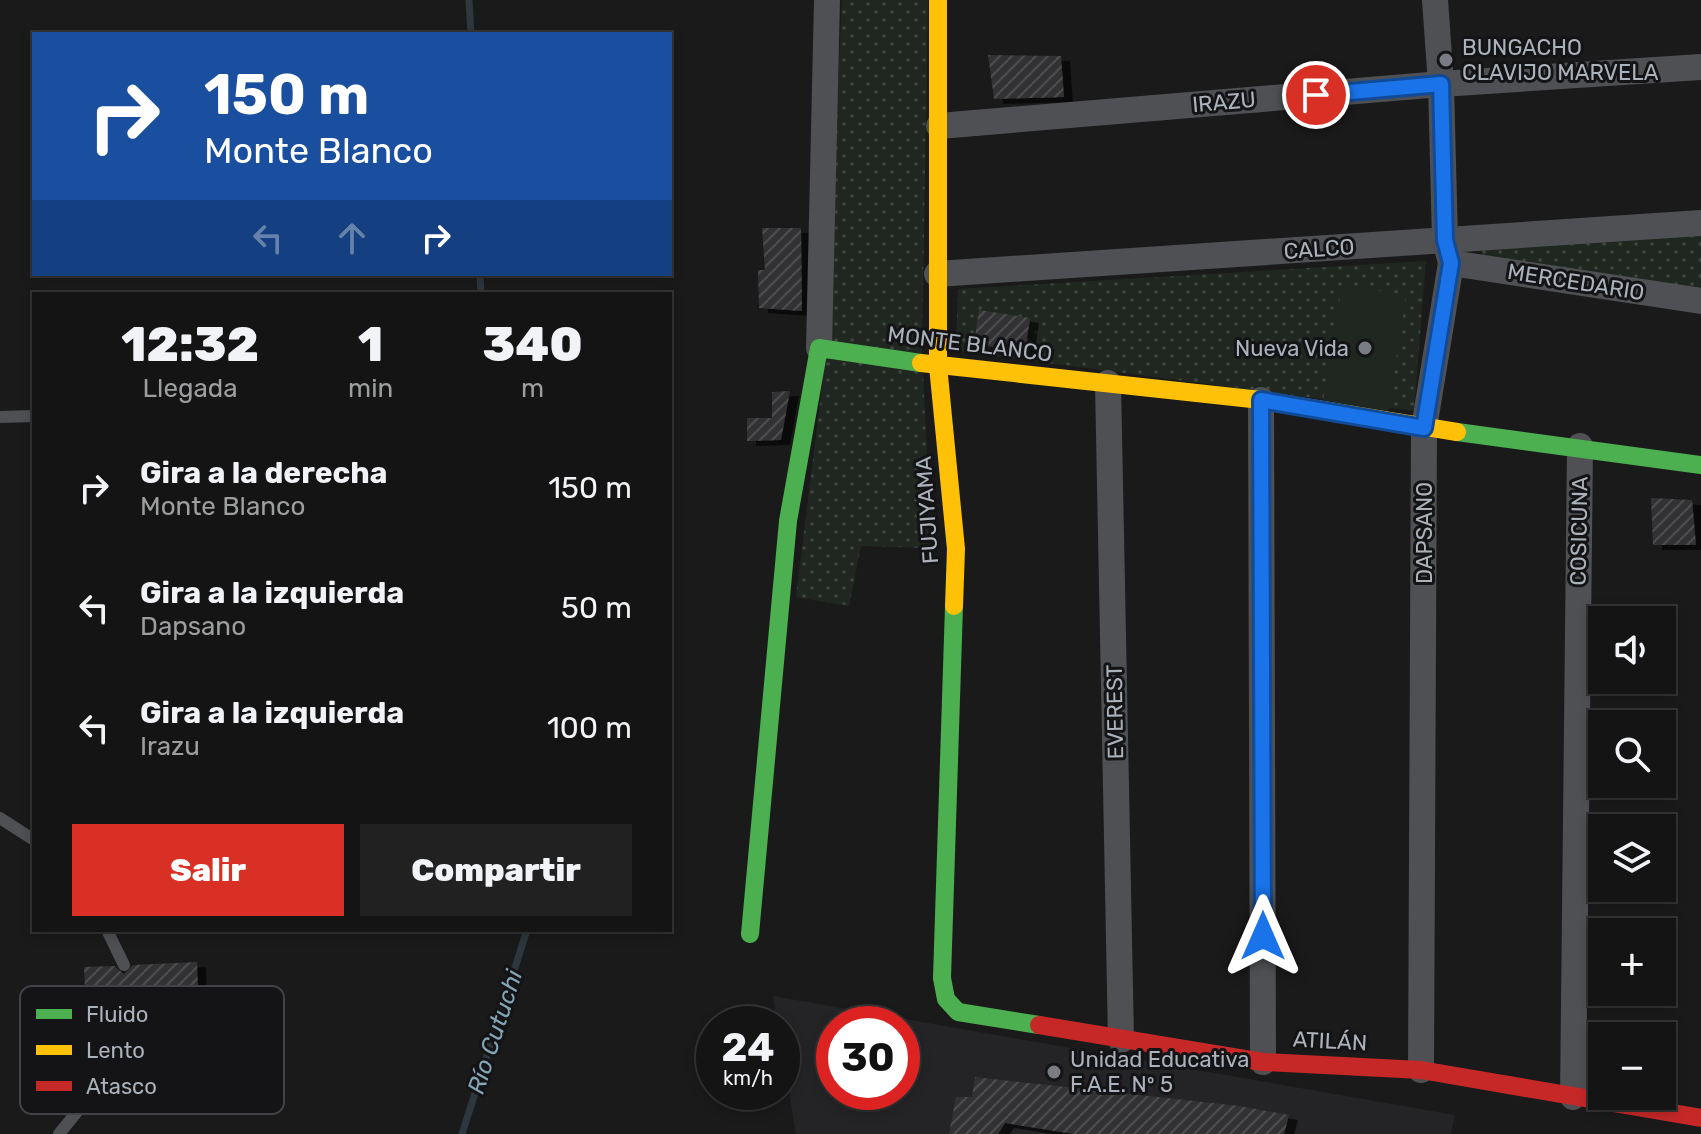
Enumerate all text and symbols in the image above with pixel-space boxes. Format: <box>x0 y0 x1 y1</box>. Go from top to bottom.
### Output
place label: BUNGACHO CLAVIJO MARVELA <box>1462 34 1659 86</box>
marker: BUNGACHO CLAVIJO MARVELA <box>1437 51 1455 69</box>
pin <box>1282 61 1350 129</box>
text: 150 m <box>204 62 369 128</box>
icon: right <box>72 64 176 168</box>
icon: arrive <box>1294 73 1338 117</box>
street label: IRAZU <box>1191 86 1257 118</box>
text: Monte Blanco <box>204 129 433 172</box>
icon: left <box>246 216 290 260</box>
icon: ahead <box>330 216 374 260</box>
icon: right <box>414 216 458 260</box>
street label: CALCO <box>1283 233 1355 265</box>
street label: MERCEDARIO <box>1506 258 1646 306</box>
text: 12:32 <box>121 316 259 373</box>
text: 1 <box>358 316 383 373</box>
text: 340 <box>482 316 583 373</box>
street label: MONTE BLANCO <box>886 320 1054 368</box>
place label: Nueva Vida <box>1235 335 1349 362</box>
marker: Nueva Vida <box>1356 339 1374 357</box>
text: Llegada <box>142 373 238 404</box>
text: min <box>348 373 393 404</box>
text: m <box>521 373 544 404</box>
text: Gira a la derecha <box>140 455 387 491</box>
street label: FUJIYAMA <box>910 455 944 565</box>
icon: right <box>72 466 116 510</box>
text: 150 m <box>548 470 632 506</box>
street label: COSICUNA <box>1565 476 1593 586</box>
street label: DAPSANO <box>1411 482 1438 584</box>
text: Monte Blanco <box>140 491 305 522</box>
text: Gira a la izquierda <box>140 575 404 611</box>
icon: left <box>72 586 116 630</box>
text: 50 m <box>561 590 632 626</box>
map controls <box>1588 606 1676 1110</box>
button: sound <box>1588 606 1676 694</box>
text: Dapsano <box>140 611 246 642</box>
street label: EVEREST <box>1101 664 1129 760</box>
text: Gira a la izquierda <box>140 695 404 731</box>
icon: left <box>72 706 116 750</box>
text: 100 m <box>547 710 632 746</box>
button: search <box>1588 710 1676 798</box>
text: Irazu <box>140 731 200 762</box>
button: layers <box>1588 814 1676 902</box>
button: Salir <box>72 824 344 916</box>
button: Compartir <box>360 824 632 916</box>
position arrow <box>1221 894 1305 978</box>
button: + <box>1588 918 1676 1006</box>
water label: Río Cutuchi <box>462 965 529 1098</box>
legend <box>20 986 284 1114</box>
text: Fluido <box>86 1001 148 1028</box>
speed limit sign: 30 <box>816 1006 920 1110</box>
button: − <box>1588 1022 1676 1110</box>
text: 24 <box>721 1024 775 1071</box>
street label: ATILÁN <box>1292 1026 1368 1056</box>
text: Lento <box>86 1037 145 1064</box>
place label: Unidad Educativa F.A.E. Nº 5 <box>1070 1046 1249 1098</box>
marker: Unidad Educativa F.A.E. Nº 5 <box>1045 1063 1063 1081</box>
text: km/h <box>723 1066 773 1090</box>
text: Atasco <box>86 1073 157 1100</box>

